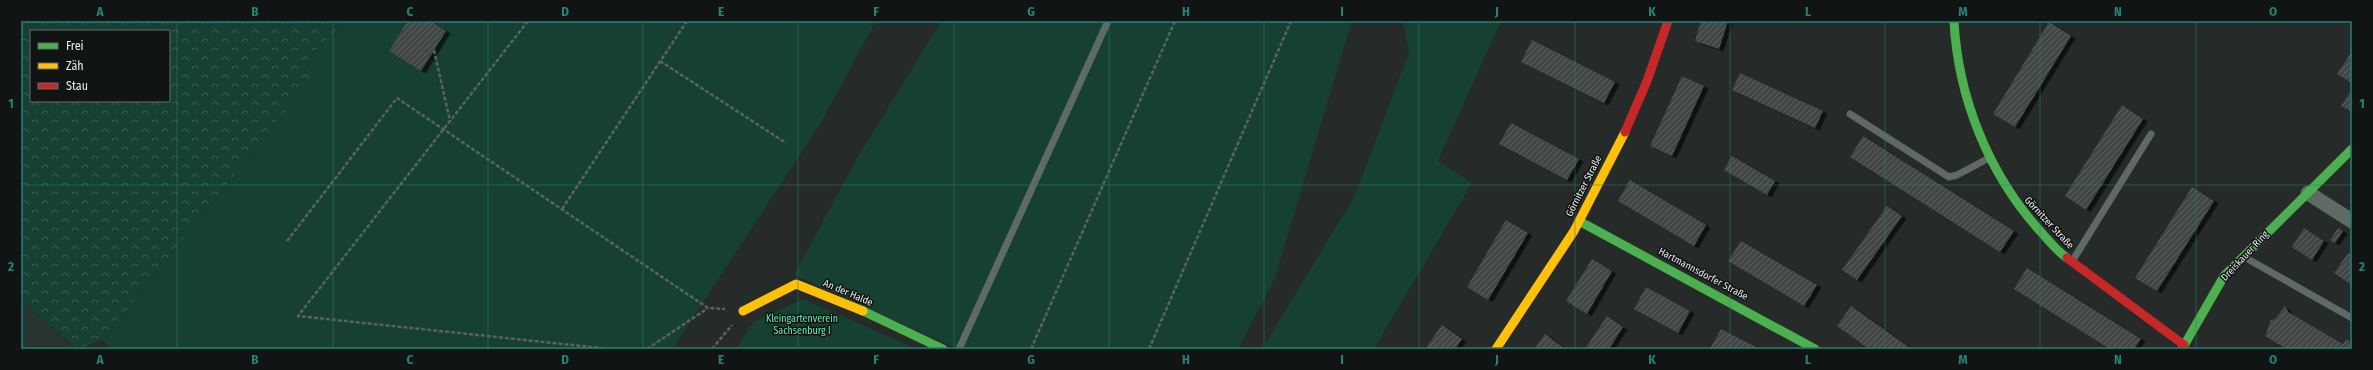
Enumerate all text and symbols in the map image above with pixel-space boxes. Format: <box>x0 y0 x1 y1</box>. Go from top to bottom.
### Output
text: A <box>95 4 104 19</box>
text: B <box>251 4 259 19</box>
text: C <box>407 4 414 19</box>
text: D <box>561 4 569 19</box>
text: E <box>718 4 724 19</box>
text: F <box>873 4 879 19</box>
text: G <box>1027 4 1035 19</box>
text: H <box>1182 4 1190 19</box>
text: I <box>1340 4 1344 19</box>
text: J <box>1494 4 1499 19</box>
text: K <box>1648 4 1656 19</box>
text: L <box>1805 4 1811 19</box>
text: M <box>1958 4 1968 19</box>
text: N <box>2114 4 2122 19</box>
text: O <box>2269 4 2277 19</box>
legend <box>30 30 170 102</box>
text: Frei <box>66 39 84 53</box>
text: Zäh <box>66 59 84 73</box>
text: Stau <box>66 79 88 93</box>
text: 1 <box>8 96 14 111</box>
text: 1 <box>2359 96 2365 111</box>
street label: Görnitzer Straße <box>1563 153 1605 218</box>
street label: Görnitzer Straße <box>2022 194 2076 252</box>
street label: Dreiskauer Ring <box>2219 228 2271 284</box>
street label: Hartmannsdorfer Straße <box>1656 245 1750 303</box>
text: 2 <box>7 259 14 274</box>
text: 2 <box>2358 259 2365 274</box>
street label: An der Halde <box>821 277 875 309</box>
park label: Kleingartenverein Sachsenburg I <box>766 313 838 337</box>
text: A <box>95 352 104 367</box>
text: B <box>251 352 259 367</box>
text: C <box>407 352 414 367</box>
text: D <box>561 352 569 367</box>
text: E <box>718 352 724 367</box>
text: F <box>873 352 879 367</box>
text: G <box>1027 352 1035 367</box>
text: H <box>1182 352 1190 367</box>
text: I <box>1340 352 1344 367</box>
text: J <box>1494 352 1499 367</box>
text: K <box>1648 352 1656 367</box>
text: L <box>1805 352 1811 367</box>
text: M <box>1958 352 1968 367</box>
text: N <box>2114 352 2122 367</box>
text: O <box>2269 352 2277 367</box>

